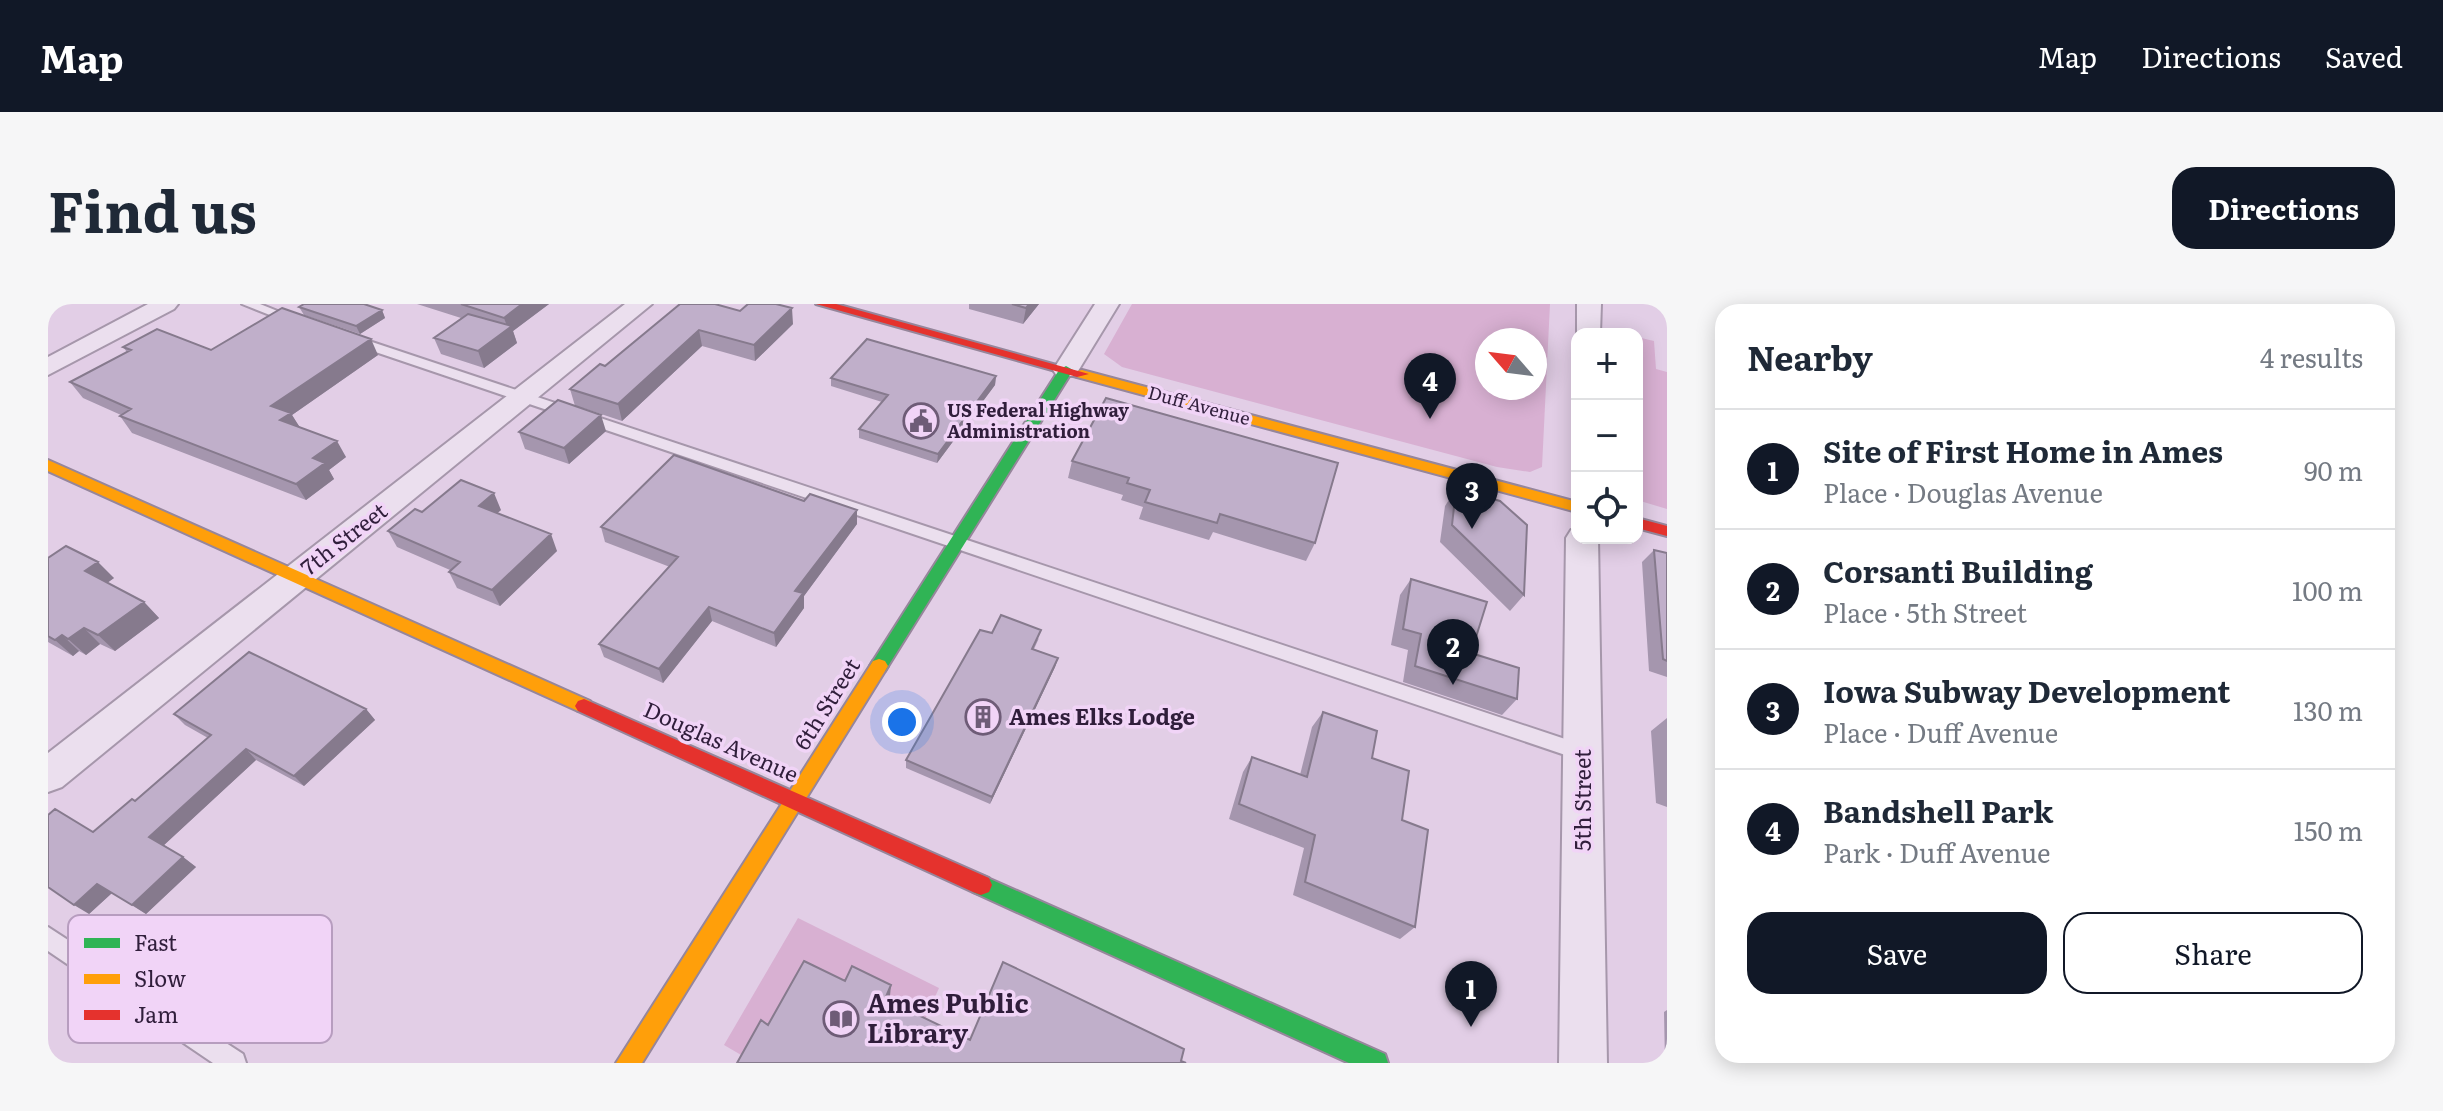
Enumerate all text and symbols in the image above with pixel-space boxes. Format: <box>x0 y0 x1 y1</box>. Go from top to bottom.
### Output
text: Map <box>40 28 124 85</box>
text: Map <box>2038 35 2097 77</box>
text: Directions <box>2141 35 2281 77</box>
text: Saved <box>2325 35 2403 77</box>
text: Find us <box>48 167 257 250</box>
button: Directions <box>2172 167 2395 249</box>
north arrow <box>1475 328 1547 400</box>
map controls <box>1571 328 1643 544</box>
button: + <box>1571 328 1643 400</box>
text: Nearby <box>1747 331 1873 381</box>
text: 4 results <box>2260 337 2363 376</box>
pin: 4 <box>1404 353 1456 419</box>
street label: Duff Avenue <box>1145 378 1254 431</box>
place label: US Federal Highway Administration <box>947 396 1129 444</box>
button: − <box>1571 400 1643 472</box>
public building icon: US Federal Highway Administration <box>902 402 940 440</box>
text: Site of First Home in Ames <box>1823 428 2223 472</box>
text: 1 <box>1768 450 1778 489</box>
text: 90 m <box>2304 450 2363 489</box>
pin: 3 <box>1446 463 1498 529</box>
button: locate <box>1571 472 1643 544</box>
text: Place · Douglas Avenue <box>1823 472 2103 511</box>
street label: 7th Street <box>293 493 393 582</box>
text: Corsanti Building <box>1823 548 2093 592</box>
text: 2 <box>1766 570 1780 609</box>
text: 100 m <box>2292 570 2363 609</box>
text: Place · 5th Street <box>1823 592 2027 631</box>
pin: 2 <box>1427 619 1479 685</box>
street label: 6th Street <box>785 651 867 755</box>
text: Iowa Subway Development <box>1823 668 2230 712</box>
text: 3 <box>1766 690 1780 729</box>
text: 130 m <box>2293 690 2363 729</box>
street label: Douglas Avenue <box>639 692 804 790</box>
building icon: Ames Elks Lodge <box>964 698 1002 736</box>
place label: Ames Elks Lodge <box>1009 699 1195 732</box>
your location <box>882 702 922 742</box>
text: Place · Duff Avenue <box>1823 712 2058 751</box>
street label: 5th Street <box>1565 749 1598 851</box>
text: Bandshell Park <box>1823 788 2054 832</box>
text: 4 <box>1765 810 1781 849</box>
text: 150 m <box>2294 810 2363 849</box>
text: Park · Duff Avenue <box>1823 832 2051 871</box>
button: Save <box>1747 912 2047 994</box>
button: Share <box>2063 912 2363 994</box>
legend <box>68 915 332 1043</box>
text: Fast <box>134 925 177 958</box>
text: Slow <box>134 961 186 994</box>
pin: 1 <box>1445 961 1497 1027</box>
place label: Ames Public Library <box>867 982 1029 1051</box>
text: Jam <box>134 997 178 1030</box>
library icon: Ames Public Library <box>822 1000 860 1038</box>

